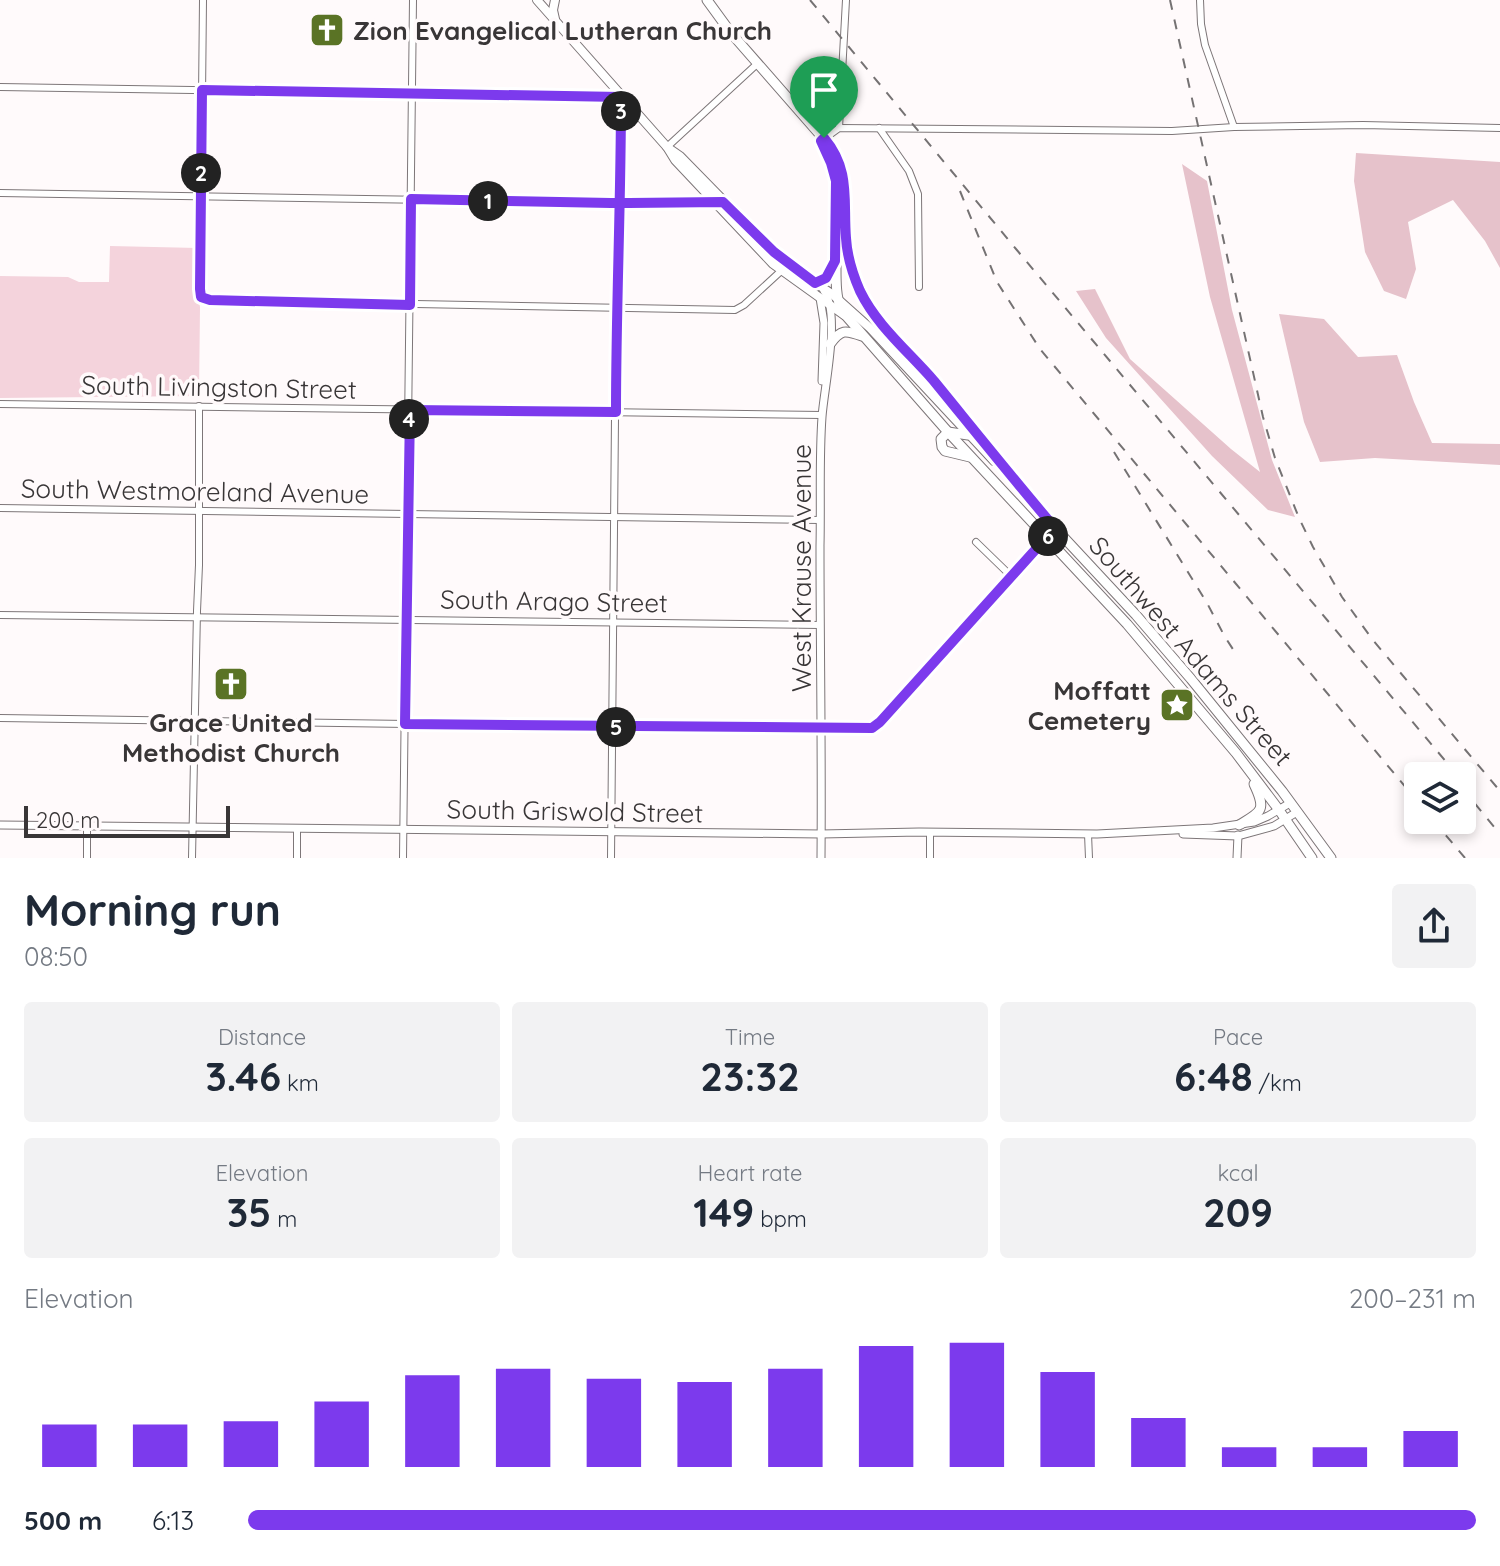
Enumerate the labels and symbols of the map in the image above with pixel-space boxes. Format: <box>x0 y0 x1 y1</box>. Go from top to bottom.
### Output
church icon: Zion Evangelical Lutheran Church <box>308 11 346 49</box>
place label: Zion Evangelical Lutheran Church <box>353 14 772 47</box>
pin <box>790 56 858 138</box>
pin: 3 <box>601 91 641 131</box>
pin: 2 <box>181 153 221 193</box>
pin: 1 <box>468 181 508 221</box>
street label: South Livingston Street <box>81 368 357 406</box>
pin: 4 <box>389 399 429 439</box>
street label: West Krause Avenue <box>785 444 818 692</box>
street label: South Westmoreland Avenue <box>21 471 369 511</box>
pin: 6 <box>1028 516 1068 556</box>
street label: Southwest Adams Street <box>1082 529 1300 773</box>
street label: South Arago Street <box>440 583 668 619</box>
church icon: Grace United Methodist Church <box>212 665 250 703</box>
place label: Moffatt Cemetery <box>1028 674 1151 737</box>
place icon: Moffatt Cemetery <box>1158 686 1196 724</box>
place label: Grace United Methodist Church <box>122 706 340 769</box>
pin: 5 <box>596 707 636 747</box>
street label: South Griswold Street <box>446 792 704 830</box>
scale bar <box>24 802 230 838</box>

